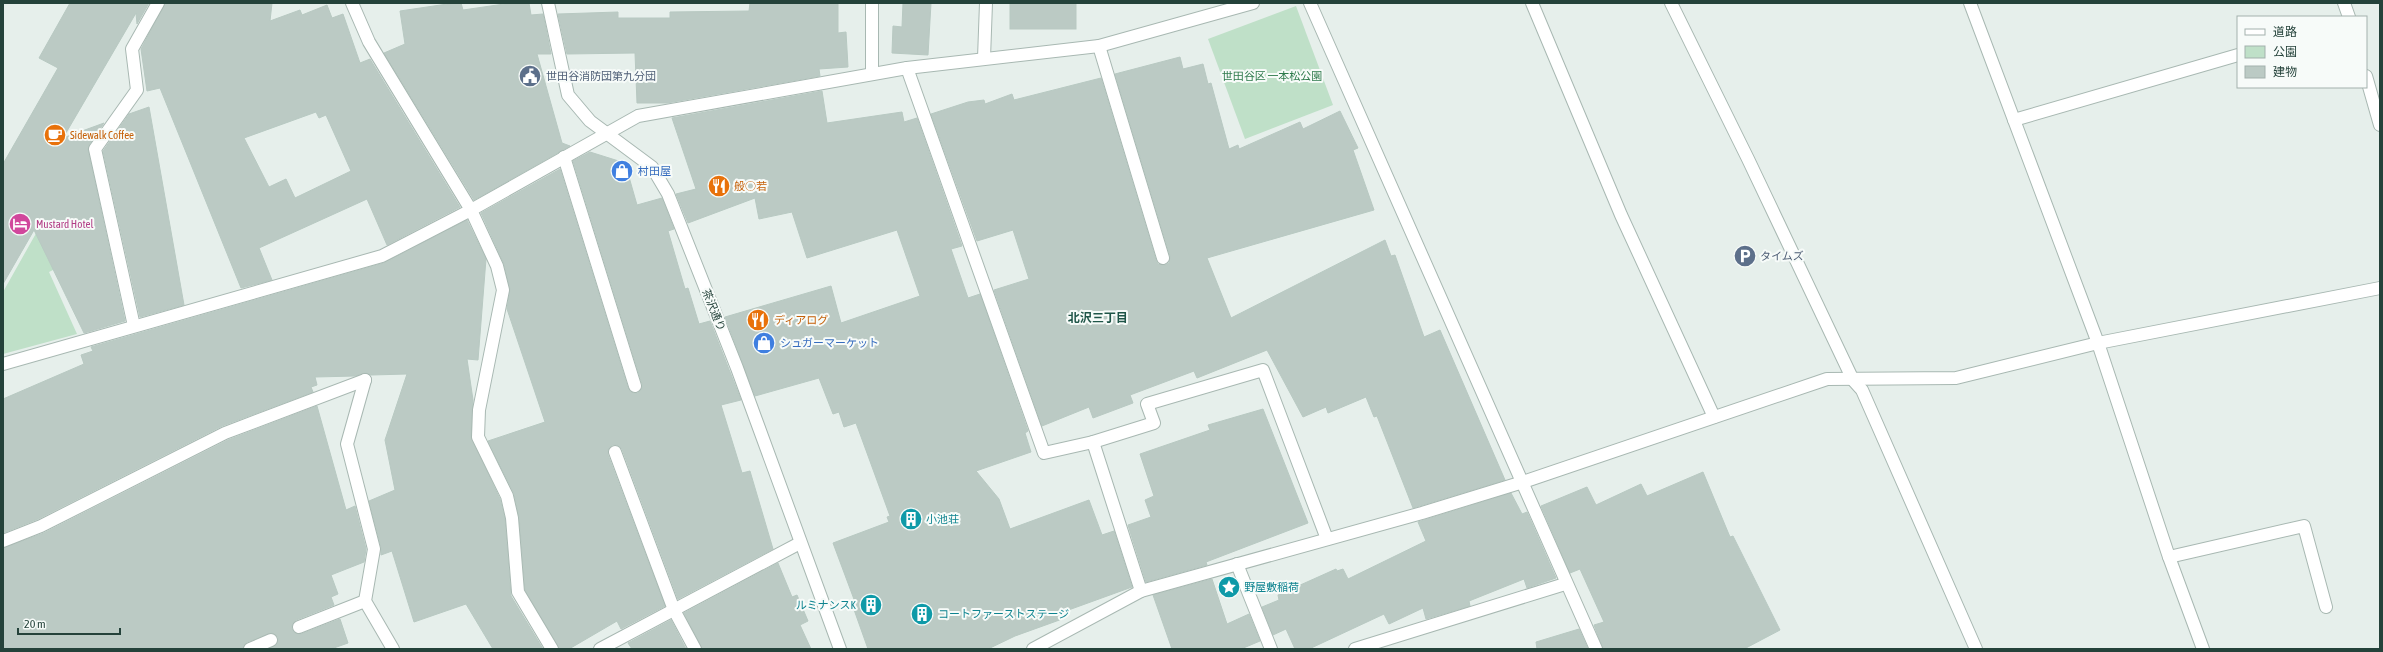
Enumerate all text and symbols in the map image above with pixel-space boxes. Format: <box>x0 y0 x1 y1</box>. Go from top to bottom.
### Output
legend <box>2237 16 2367 88</box>
text: 道路 <box>2273 25 2297 39</box>
text: 公園 <box>2273 45 2297 59</box>
public building icon: 世田谷消防団第九分団 <box>517 63 543 89</box>
text: 建物 <box>2273 65 2297 79</box>
place label: 世田谷消防団第九分団 <box>546 70 656 82</box>
park label: 世田谷区 一本松公園 <box>1222 70 1322 82</box>
cafe icon: Sidewalk Coffee <box>42 122 68 148</box>
place label: Sidewalk Coffee <box>70 129 134 141</box>
shop icon: 村田屋 <box>609 158 635 184</box>
place label: 村田屋 <box>638 165 671 177</box>
restaurant icon: 般○若 <box>706 173 732 199</box>
place label: 般○若 <box>734 180 767 192</box>
hotel icon: Mustard Hotel <box>7 211 33 237</box>
place label: Mustard Hotel <box>36 218 93 230</box>
parking icon: タイムズ <box>1732 243 1758 269</box>
place label: タイムズ <box>1760 250 1804 262</box>
street label: 茶沢通り <box>700 287 728 333</box>
restaurant icon: ディアログ <box>745 307 771 333</box>
district label: 北沢三丁目 <box>1068 311 1128 325</box>
place label: ディアログ <box>774 314 828 326</box>
shop icon: シュガーマーケット <box>751 330 777 356</box>
place label: シュガーマーケット <box>780 337 879 349</box>
building icon: 小池荘 <box>898 506 924 532</box>
place label: 小池荘 <box>926 513 959 525</box>
place icon: 野屋敷稲荷 <box>1216 574 1242 600</box>
place label: 野屋敷稲荷 <box>1244 581 1299 593</box>
building icon: ルミナンスK <box>858 592 884 618</box>
place label: ルミナンスK <box>796 599 857 611</box>
building icon: コートファーストステージ <box>909 601 935 627</box>
place label: コートファーストステージ <box>938 608 1069 620</box>
scale bar <box>18 610 120 636</box>
text: 20 m <box>24 617 46 631</box>

